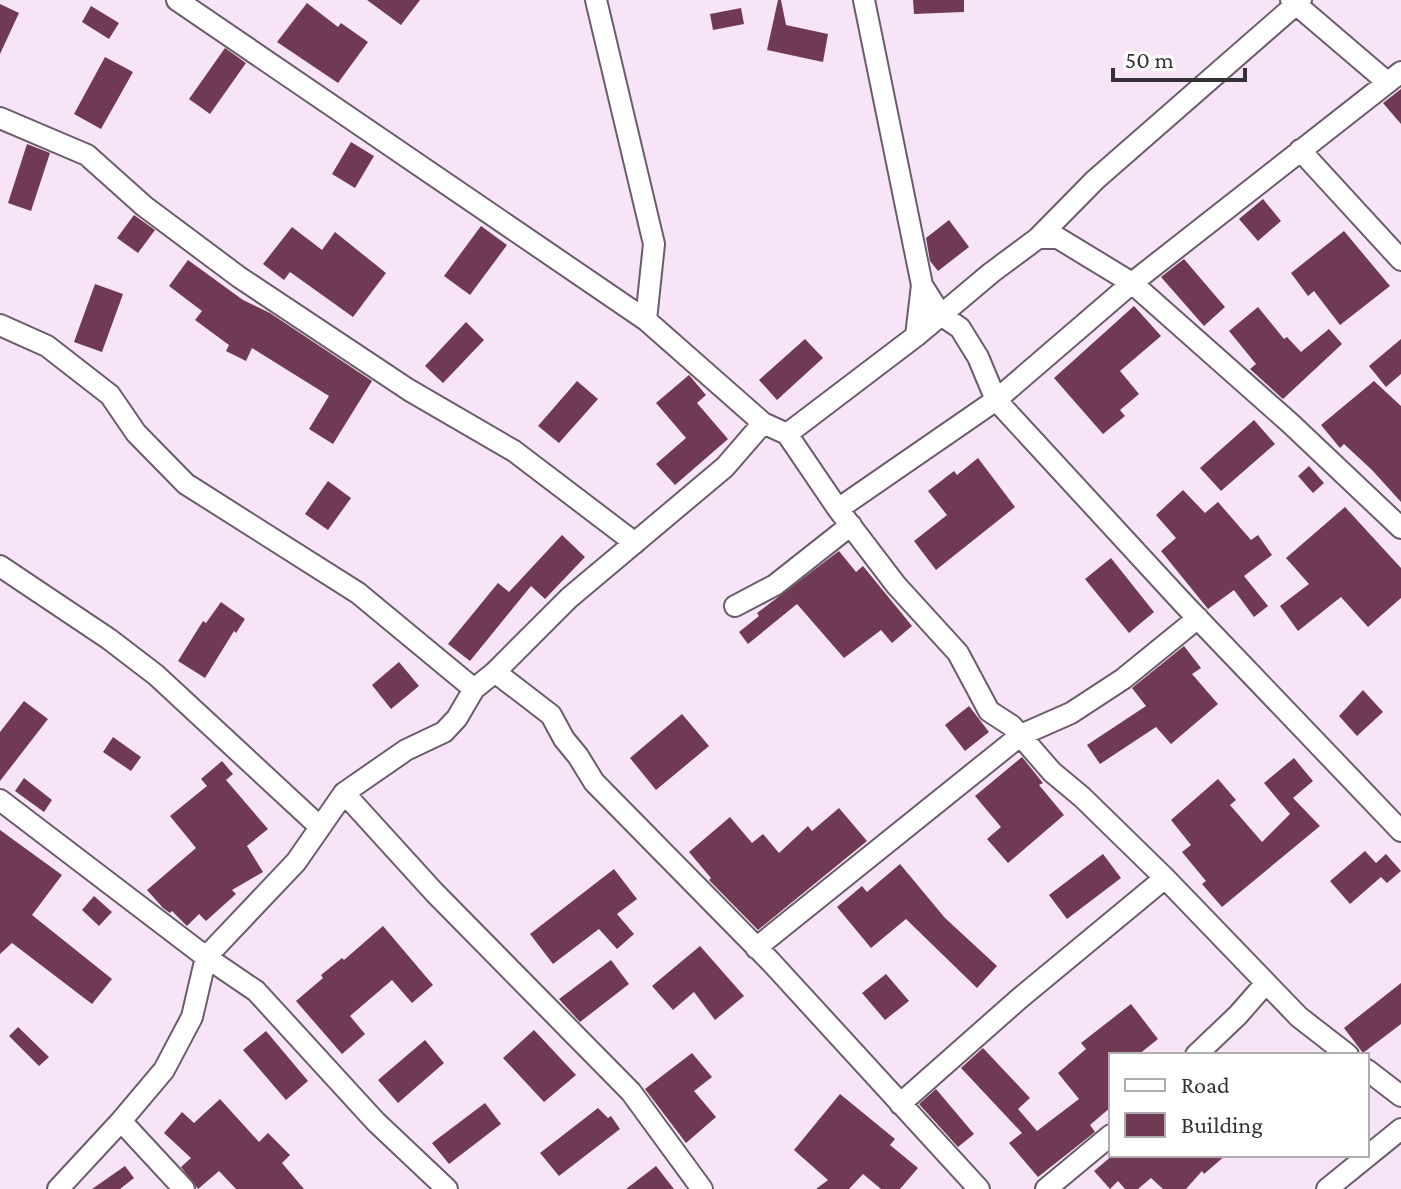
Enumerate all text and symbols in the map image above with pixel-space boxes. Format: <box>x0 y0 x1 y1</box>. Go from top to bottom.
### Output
scale bar <box>1113 32 1245 82</box>
text: 50 m <box>1125 46 1174 73</box>
legend <box>1109 1053 1369 1157</box>
text: Road <box>1181 1071 1230 1098</box>
text: Building <box>1181 1111 1263 1138</box>

